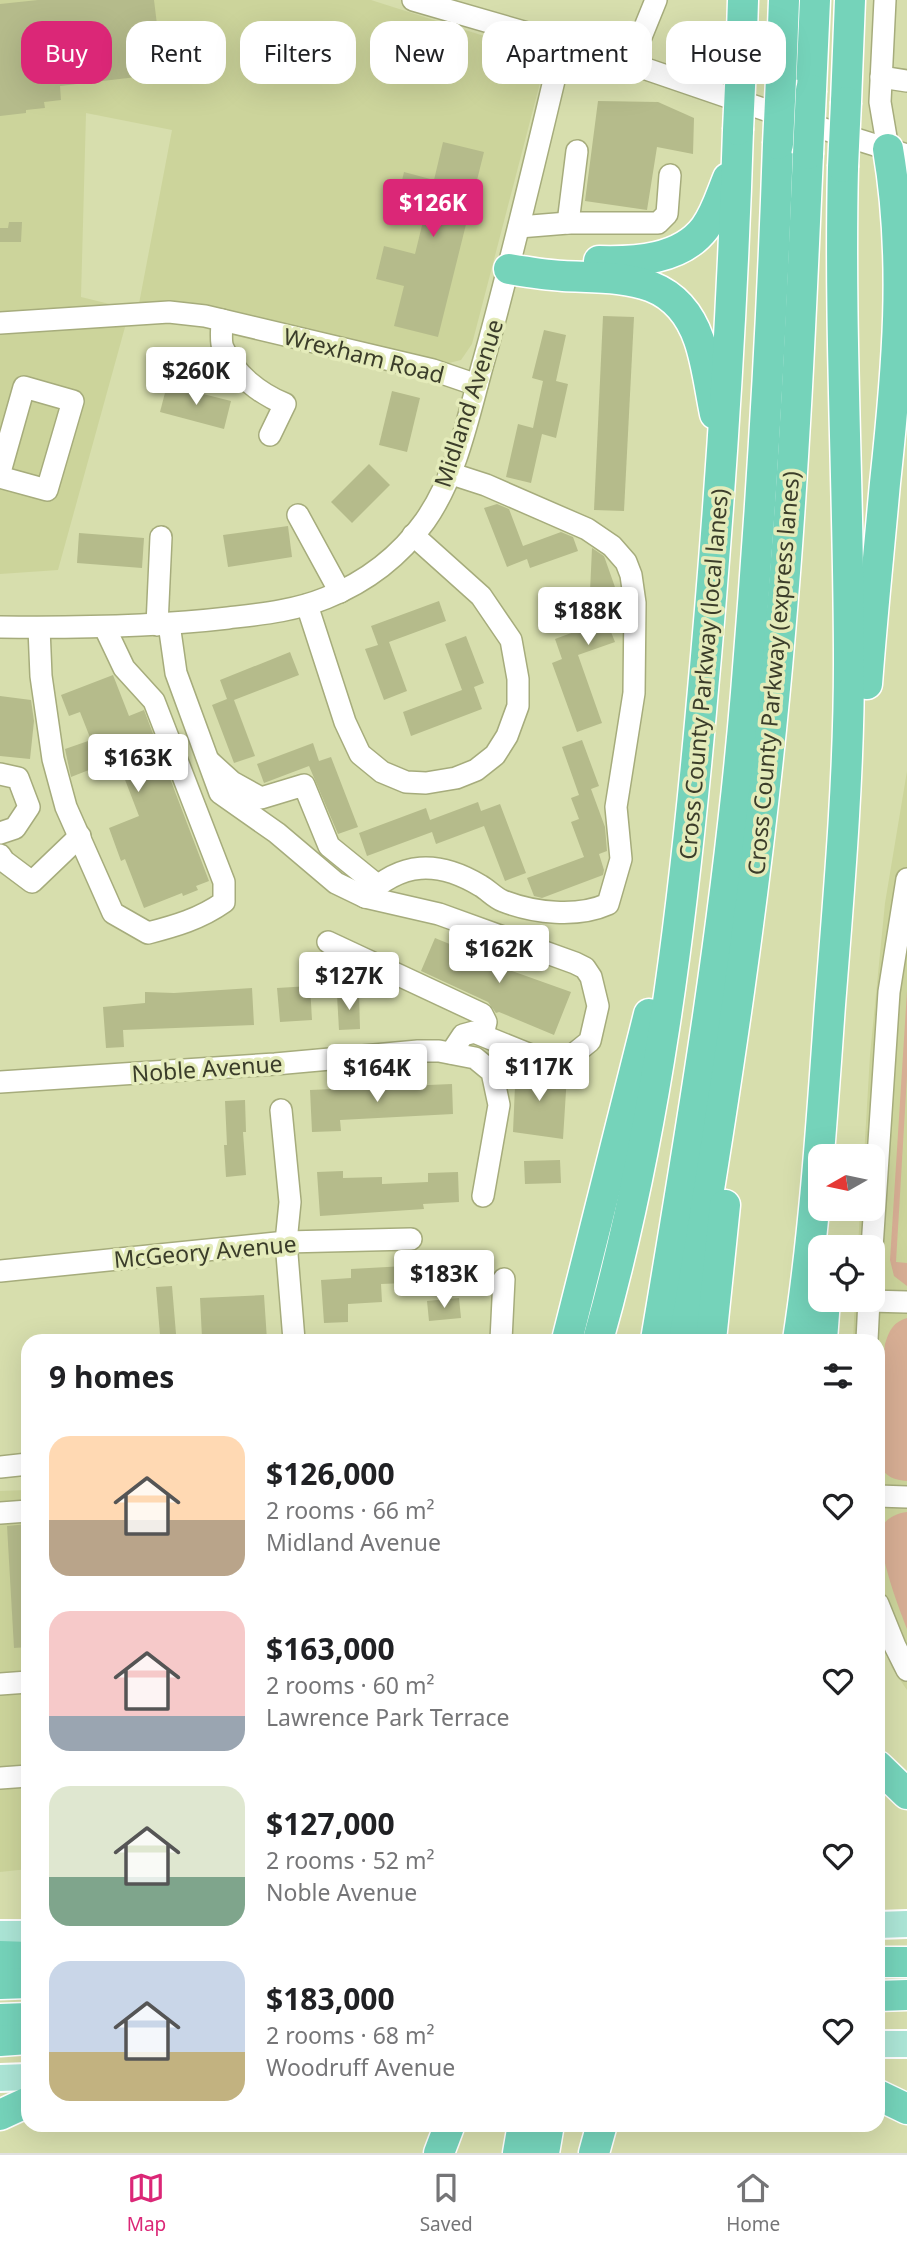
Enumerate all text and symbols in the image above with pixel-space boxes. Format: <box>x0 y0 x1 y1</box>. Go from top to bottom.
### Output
chip: Buy <box>21 21 112 84</box>
chip: Rent <box>126 21 226 84</box>
chip: Filters <box>240 21 356 84</box>
chip: New <box>370 21 468 84</box>
chip: Apartment <box>482 21 652 84</box>
chip: House <box>666 21 786 84</box>
pin: $126K <box>384 180 482 239</box>
text: $126K <box>399 186 467 218</box>
street label: Midland Avenue <box>426 315 510 491</box>
street label: Wrexham Road <box>280 320 448 390</box>
pin: $260K <box>147 348 245 407</box>
text: $260K <box>162 354 230 386</box>
street label: Cross County Parkway (express lanes) <box>739 470 807 876</box>
street label: Cross County Parkway (local lanes) <box>671 487 735 861</box>
pin: $188K <box>539 588 637 647</box>
text: $188K <box>554 594 622 626</box>
pin: $163K <box>89 734 187 794</box>
text: $163K <box>104 741 172 773</box>
pin: $162K <box>450 926 548 985</box>
text: $162K <box>465 932 533 964</box>
pin: $127K <box>300 953 398 1012</box>
text: $127K <box>315 959 383 991</box>
pin: $164K <box>328 1044 426 1104</box>
pin: $117K <box>490 1044 588 1103</box>
street label: Noble Avenue <box>130 1047 284 1089</box>
text: $117K <box>505 1050 573 1082</box>
text: $164K <box>343 1051 411 1083</box>
north arrow <box>808 1144 886 1222</box>
map controls <box>808 1144 885 1312</box>
street label: McGeory Avenue <box>112 1227 298 1275</box>
button: locate <box>808 1235 885 1312</box>
pin: $183K <box>395 1250 493 1310</box>
text: $183K <box>410 1257 478 1289</box>
text: 9 homes <box>49 1356 174 1397</box>
icon: filters <box>819 1357 857 1395</box>
text: $126,000 <box>266 1453 395 1494</box>
icon: home <box>105 1464 189 1548</box>
icon: heart <box>819 1487 857 1525</box>
text: 2 rooms · 66 m² <box>266 1494 435 1526</box>
text: Midland Avenue <box>266 1526 441 1558</box>
text: $163,000 <box>266 1628 395 1669</box>
icon: home <box>105 1639 189 1723</box>
icon: heart <box>819 1662 857 1700</box>
text: 2 rooms · 60 m² <box>266 1669 435 1701</box>
text: Lawrence Park Terrace <box>266 1701 509 1733</box>
text: $127,000 <box>266 1803 395 1844</box>
icon: home <box>105 1814 189 1898</box>
icon: heart <box>819 1837 857 1875</box>
text: 2 rooms · 52 m² <box>266 1844 435 1876</box>
text: Noble Avenue <box>266 1876 417 1908</box>
text: $183,000 <box>266 1978 395 2019</box>
icon: home <box>105 1989 189 2073</box>
icon: heart <box>819 2012 857 2050</box>
text: 2 rooms · 68 m² <box>266 2019 435 2051</box>
text: Woodruff Avenue <box>266 2051 455 2083</box>
tab: Map <box>127 2169 166 2237</box>
tab: Saved <box>420 2169 473 2237</box>
tab: Home <box>726 2169 780 2237</box>

